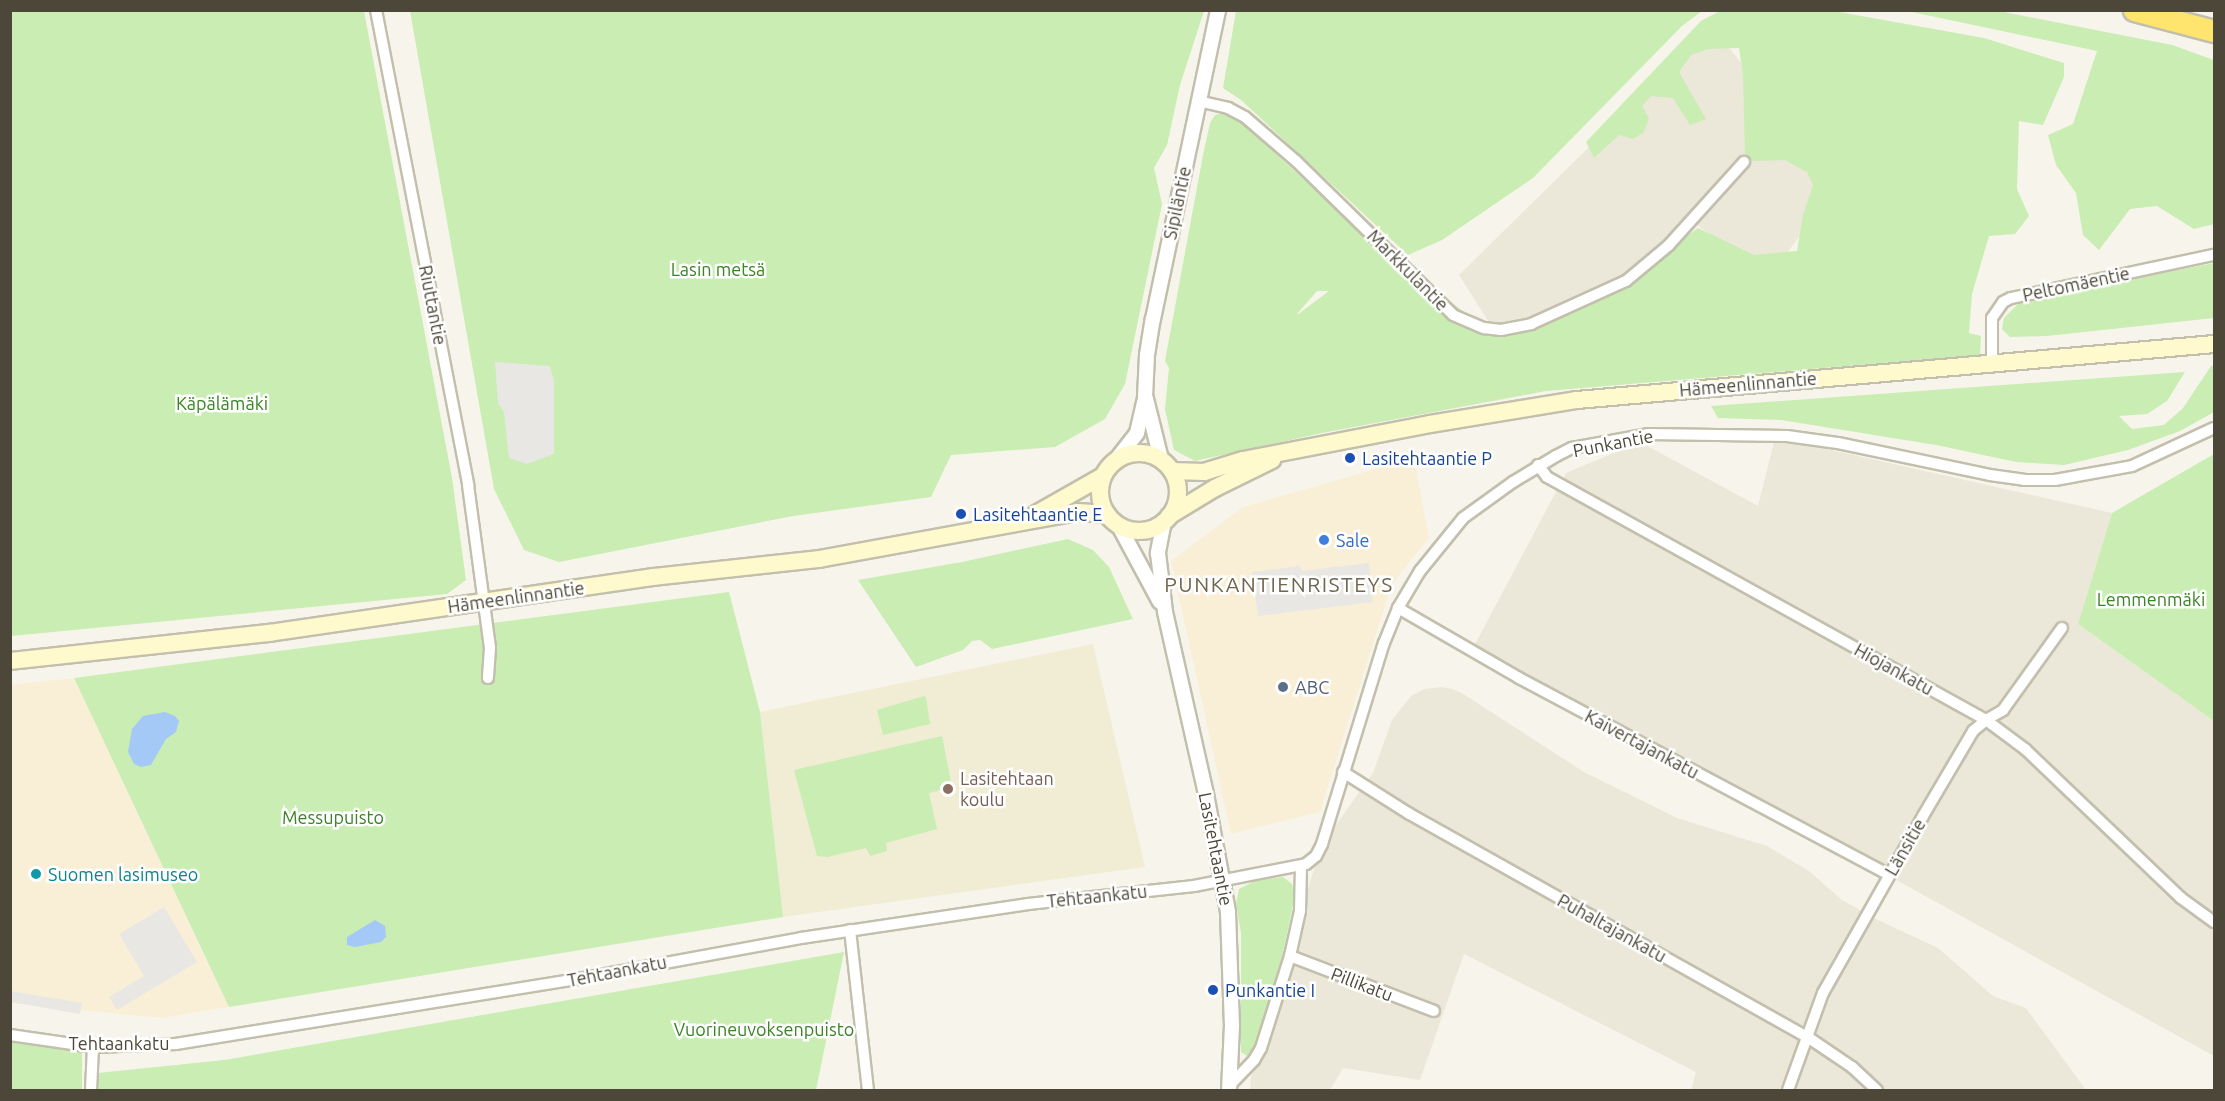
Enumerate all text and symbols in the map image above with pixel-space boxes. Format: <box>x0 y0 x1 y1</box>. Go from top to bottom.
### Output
street label: Sipiläntie <box>1159 164 1195 242</box>
street label: Markkulantie <box>1363 225 1453 315</box>
park label: Lasin metsä <box>671 258 765 280</box>
street label: Peltomäentie <box>2020 262 2132 306</box>
street label: Riuttantie <box>415 263 451 347</box>
street label: Hämeenlinnantie <box>1678 367 1818 401</box>
park label: Käpälämäki <box>176 392 268 414</box>
street label: Punkantie <box>1571 425 1655 461</box>
place label: Lasitehtaantie P <box>1362 447 1492 469</box>
marker: Lasitehtaantie P <box>1343 451 1357 465</box>
place label: Lasitehtaantie E <box>973 503 1102 525</box>
marker: Lasitehtaantie E <box>954 507 968 521</box>
place label: Sale <box>1336 529 1369 551</box>
marker: Sale <box>1317 533 1331 547</box>
district label: PUNKANTIENRISTEYS <box>1164 571 1394 597</box>
street label: Hämeenlinnantie <box>446 577 586 617</box>
park label: Lemmenmäki <box>2097 588 2205 610</box>
street label: Hiojankatu <box>1851 638 1937 700</box>
place label: ABC <box>1295 676 1329 698</box>
marker: ABC <box>1276 680 1290 694</box>
street label: Kaivertajankatu <box>1581 705 1703 783</box>
place label: Lasitehtaan koulu <box>960 768 1054 810</box>
marker: Lasitehtaan koulu <box>941 782 955 796</box>
street label: Lasitehtaantie <box>1194 790 1238 908</box>
park label: Messupuisto <box>282 806 384 828</box>
street label: Länsitie <box>1880 815 1930 879</box>
place label: Suomen lasimuseo <box>48 863 198 885</box>
marker: Suomen lasimuseo <box>29 867 43 881</box>
street label: Tehtaankatu <box>1046 880 1148 912</box>
street label: Puhaltajankatu <box>1554 889 1670 967</box>
street label: Tehtaankatu <box>565 951 669 991</box>
street label: Pillikatu <box>1328 962 1396 1006</box>
place label: Punkantie I <box>1225 979 1315 1001</box>
marker: Punkantie I <box>1206 983 1220 997</box>
park label: Vuorineuvoksenpuisto <box>674 1018 854 1040</box>
street label: Tehtaankatu <box>69 1032 169 1054</box>

